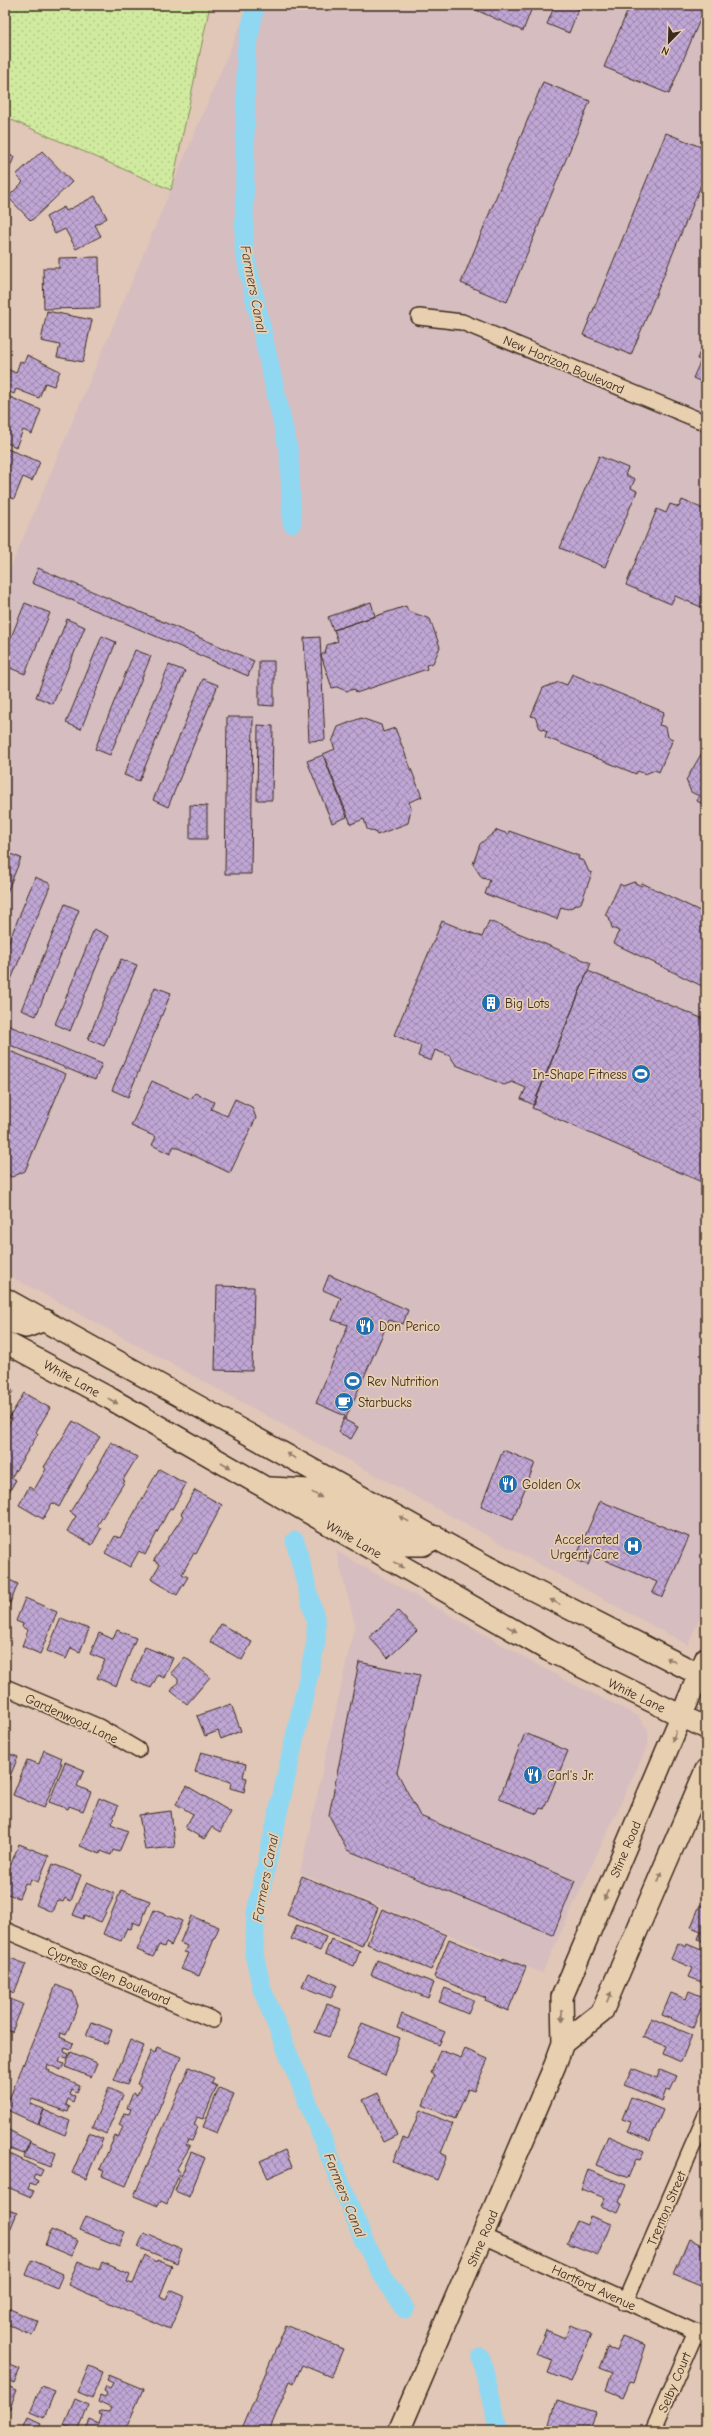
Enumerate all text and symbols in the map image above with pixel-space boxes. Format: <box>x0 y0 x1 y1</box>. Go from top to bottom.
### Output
north arrow <box>649 22 689 62</box>
text: N <box>659 43 671 58</box>
water label: Farmers Canal <box>237 244 271 335</box>
street label: New Horizon Boulevard <box>501 332 626 397</box>
building icon: Big Lots <box>480 992 502 1014</box>
place label: Big Lots <box>505 996 549 1011</box>
sports icon: In-Shape Fitness <box>630 1063 652 1085</box>
place label: In-Shape Fitness <box>532 1067 627 1082</box>
restaurant icon: Don Perico <box>354 1315 376 1337</box>
place label: Don Perico <box>379 1319 440 1334</box>
street label: White Lane <box>41 1357 103 1400</box>
sports icon: Rev Nutrition <box>342 1370 364 1392</box>
place label: Rev Nutrition <box>367 1374 439 1389</box>
cafe icon: Starbucks <box>333 1391 355 1413</box>
place label: Starbucks <box>358 1395 412 1410</box>
one-way arrow <box>107 1397 119 1404</box>
one-way arrow <box>285 1452 297 1459</box>
one-way arrow <box>220 1462 232 1469</box>
restaurant icon: Golden Ox <box>497 1473 519 1495</box>
place label: Golden Ox <box>522 1477 581 1492</box>
one-way arrow <box>312 1492 323 1499</box>
one-way arrow <box>398 1516 410 1522</box>
street label: White Lane <box>323 1517 385 1562</box>
place label: Accelerated Urgent Care <box>550 1532 619 1562</box>
hospital icon: Accelerated Urgent Care <box>622 1535 644 1557</box>
one-way arrow <box>393 1561 405 1568</box>
one-way arrow <box>549 1599 561 1605</box>
one-way arrow <box>506 1626 518 1633</box>
one-way arrow <box>665 1657 677 1663</box>
street label: White Lane <box>606 1675 668 1716</box>
street label: Gardenwood Lane <box>23 1690 121 1747</box>
one-way arrow <box>670 1731 676 1743</box>
restaurant icon: Carl's Jr. <box>522 1764 544 1786</box>
place label: Carl's Jr. <box>547 1768 594 1783</box>
street label: Stine Road <box>607 1819 644 1880</box>
water label: Farmers Canal <box>249 1832 283 1924</box>
one-way arrow <box>657 1871 663 1883</box>
one-way arrow <box>603 1889 609 1900</box>
street label: Cypress Glen Boulevard <box>45 1943 172 2008</box>
one-way arrow <box>606 1991 612 2002</box>
one-way arrow <box>559 2010 566 2022</box>
water label: Farmers Canal <box>320 2151 369 2241</box>
street label: Trenton Street <box>644 2167 689 2248</box>
street label: Stine Road <box>464 2208 501 2269</box>
street label: Hartford Avenue <box>549 2261 639 2314</box>
street label: Selby Court <box>655 2349 694 2415</box>

